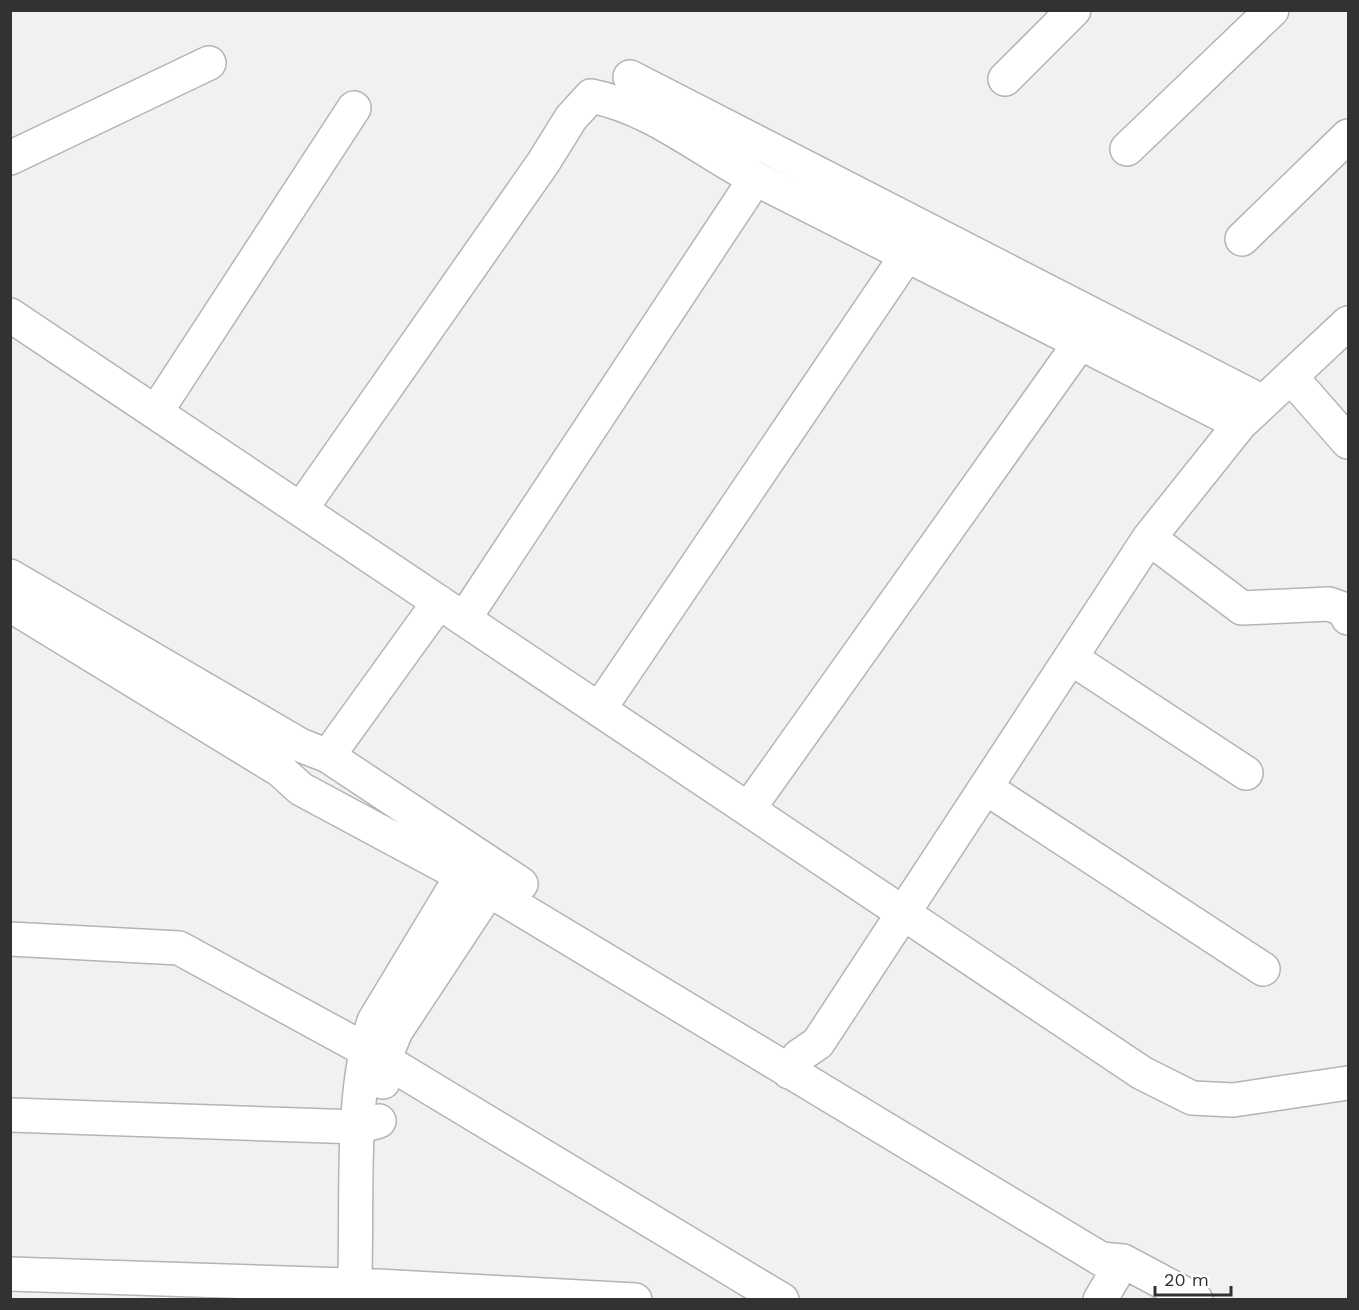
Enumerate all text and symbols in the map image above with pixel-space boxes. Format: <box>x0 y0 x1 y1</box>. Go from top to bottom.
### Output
scale bar <box>1155 1259 1232 1297</box>
text: 20 m <box>1164 1269 1209 1290</box>

